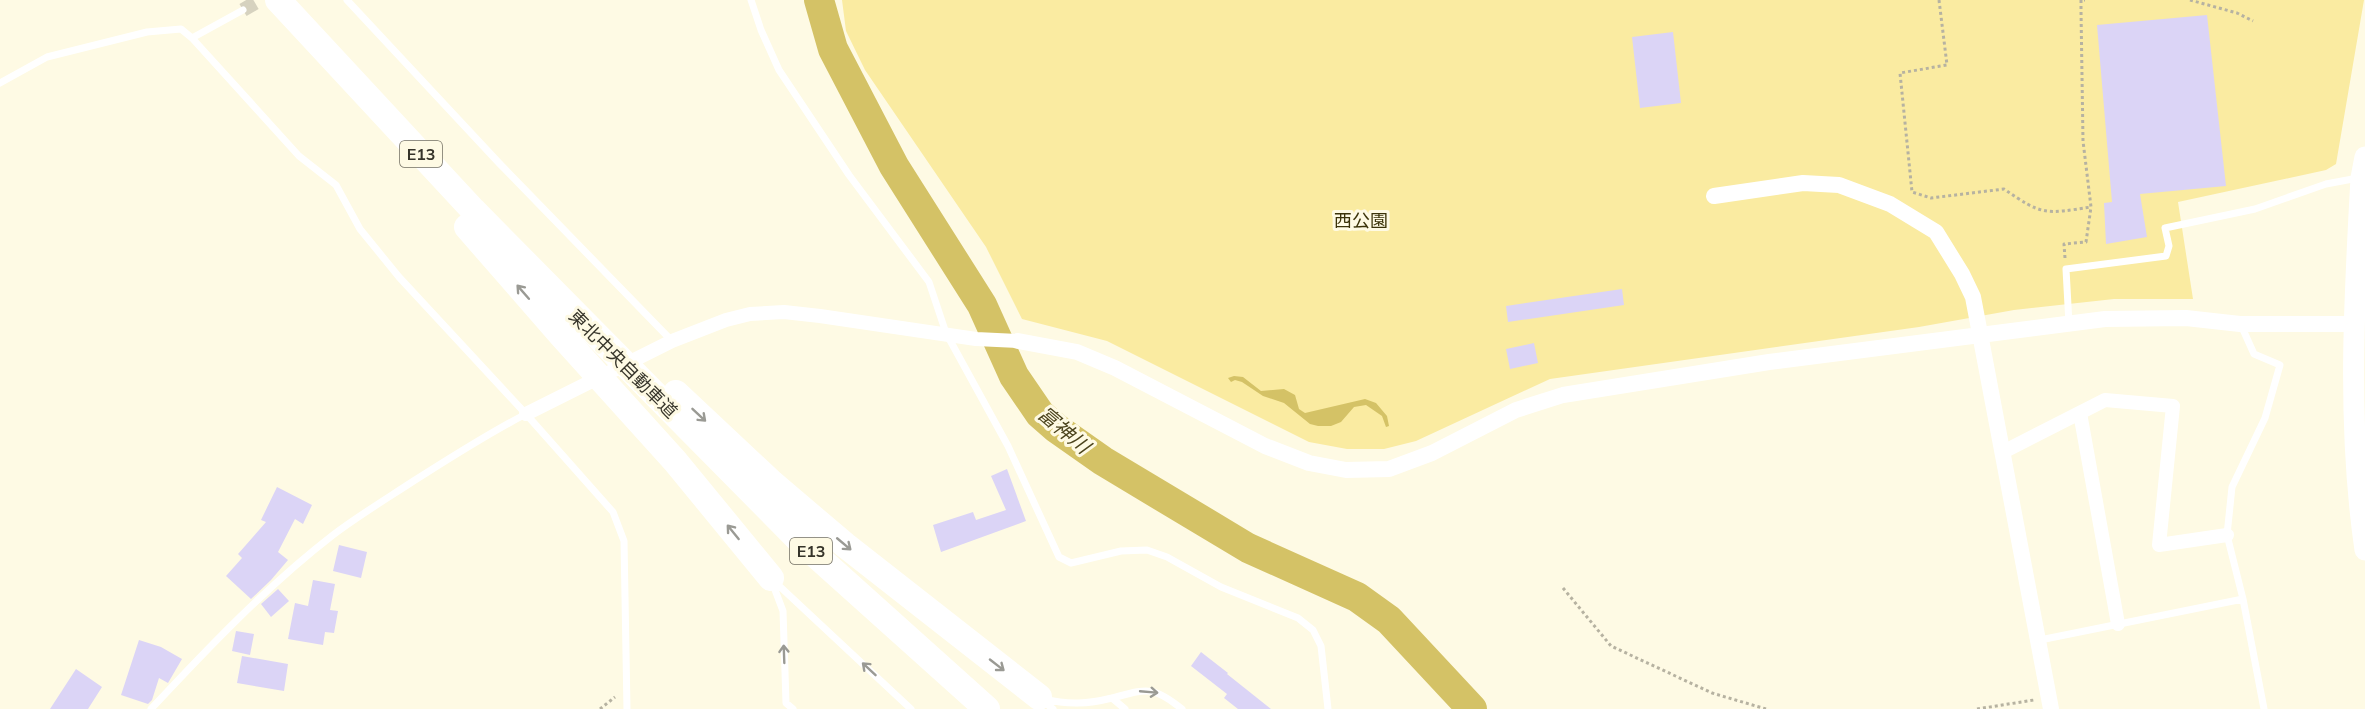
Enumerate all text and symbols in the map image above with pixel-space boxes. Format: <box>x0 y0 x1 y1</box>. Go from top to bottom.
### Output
road number: E13 <box>400 141 442 167</box>
park label: 西公園 <box>1334 209 1388 232</box>
one-way arrow <box>516 285 530 300</box>
street label: 東北中央自動車道 <box>564 305 682 423</box>
water label: 富神川 <box>1033 401 1097 460</box>
one-way arrow <box>691 408 706 422</box>
one-way arrow <box>727 525 740 541</box>
road number: E13 <box>790 538 832 564</box>
one-way arrow <box>836 538 852 551</box>
one-way arrow <box>779 644 790 664</box>
one-way arrow <box>989 659 1005 672</box>
one-way arrow <box>861 662 876 676</box>
one-way arrow <box>1139 687 1158 698</box>

